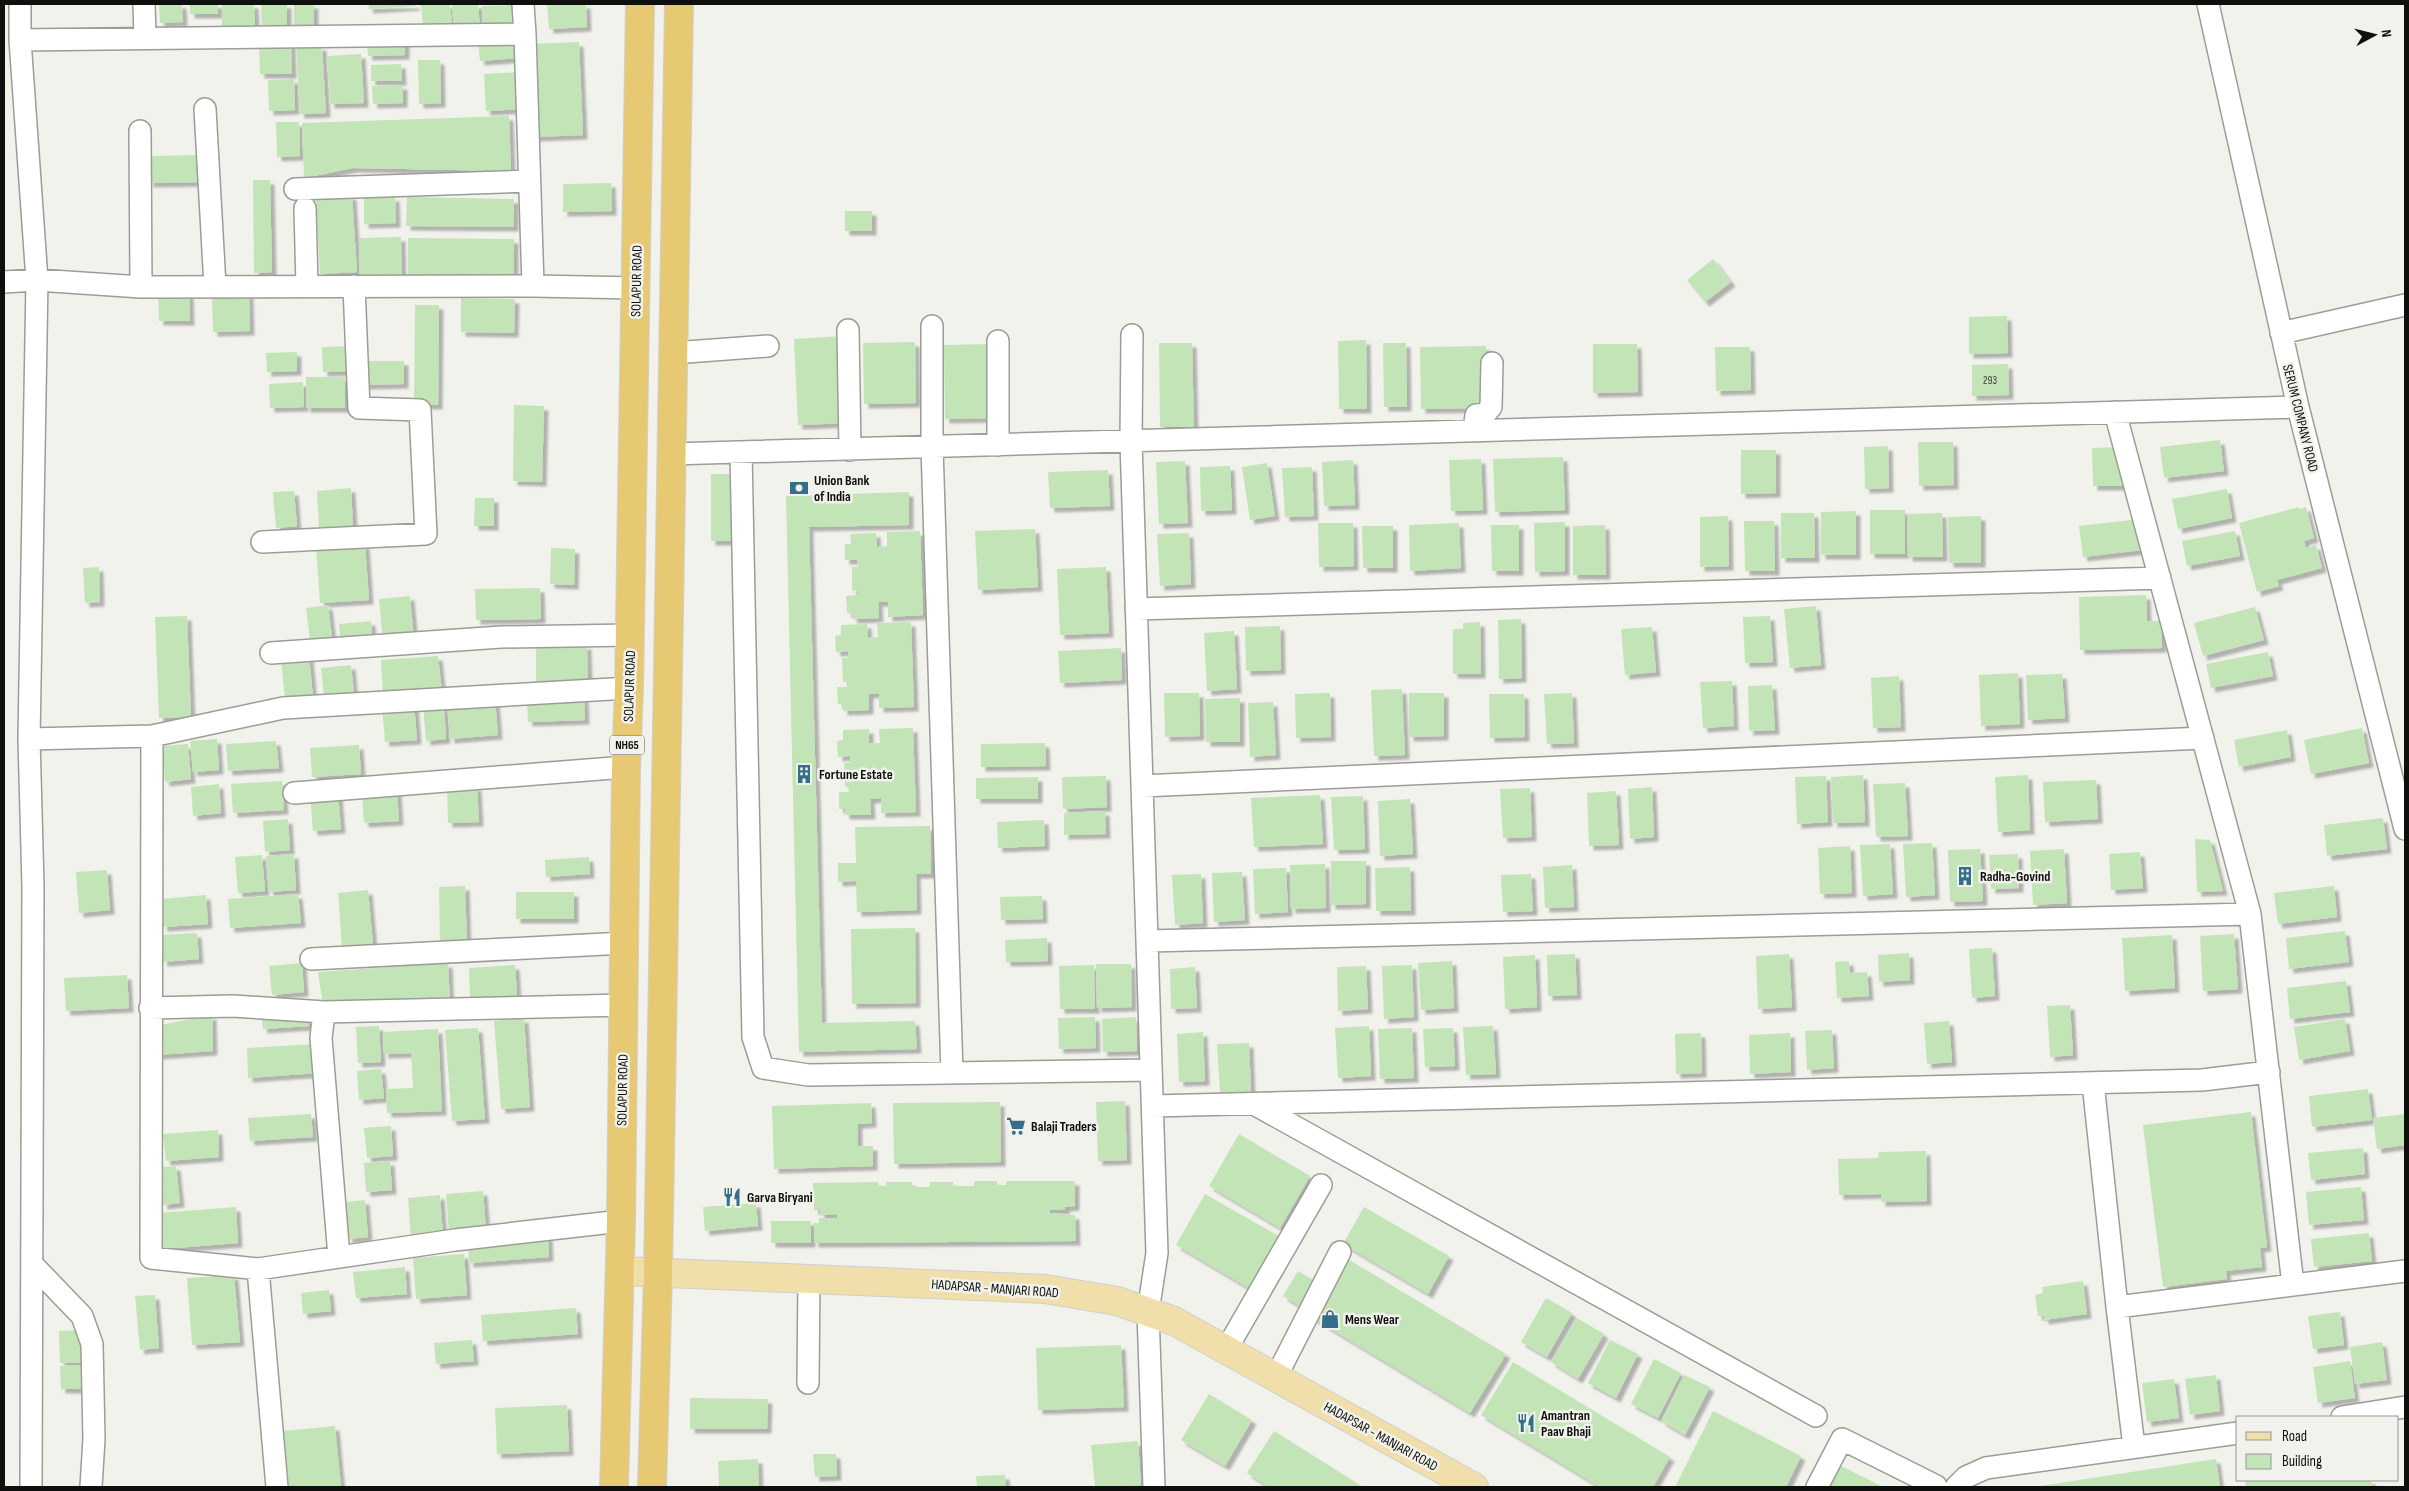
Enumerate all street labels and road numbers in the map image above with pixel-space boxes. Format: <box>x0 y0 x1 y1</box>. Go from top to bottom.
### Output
street label: SOLAPUR ROAD <box>627 245 646 317</box>
street label: SERUM COMPANY ROAD <box>2279 363 2322 474</box>
street label: SOLAPUR ROAD <box>620 650 639 722</box>
road number: NH65 <box>610 736 644 754</box>
street label: SOLAPUR ROAD <box>613 1054 632 1126</box>
street label: HADAPSAR - MANJARI ROAD <box>931 1276 1059 1301</box>
street label: HADAPSAR - MANJARI ROAD <box>1321 1398 1441 1475</box>

